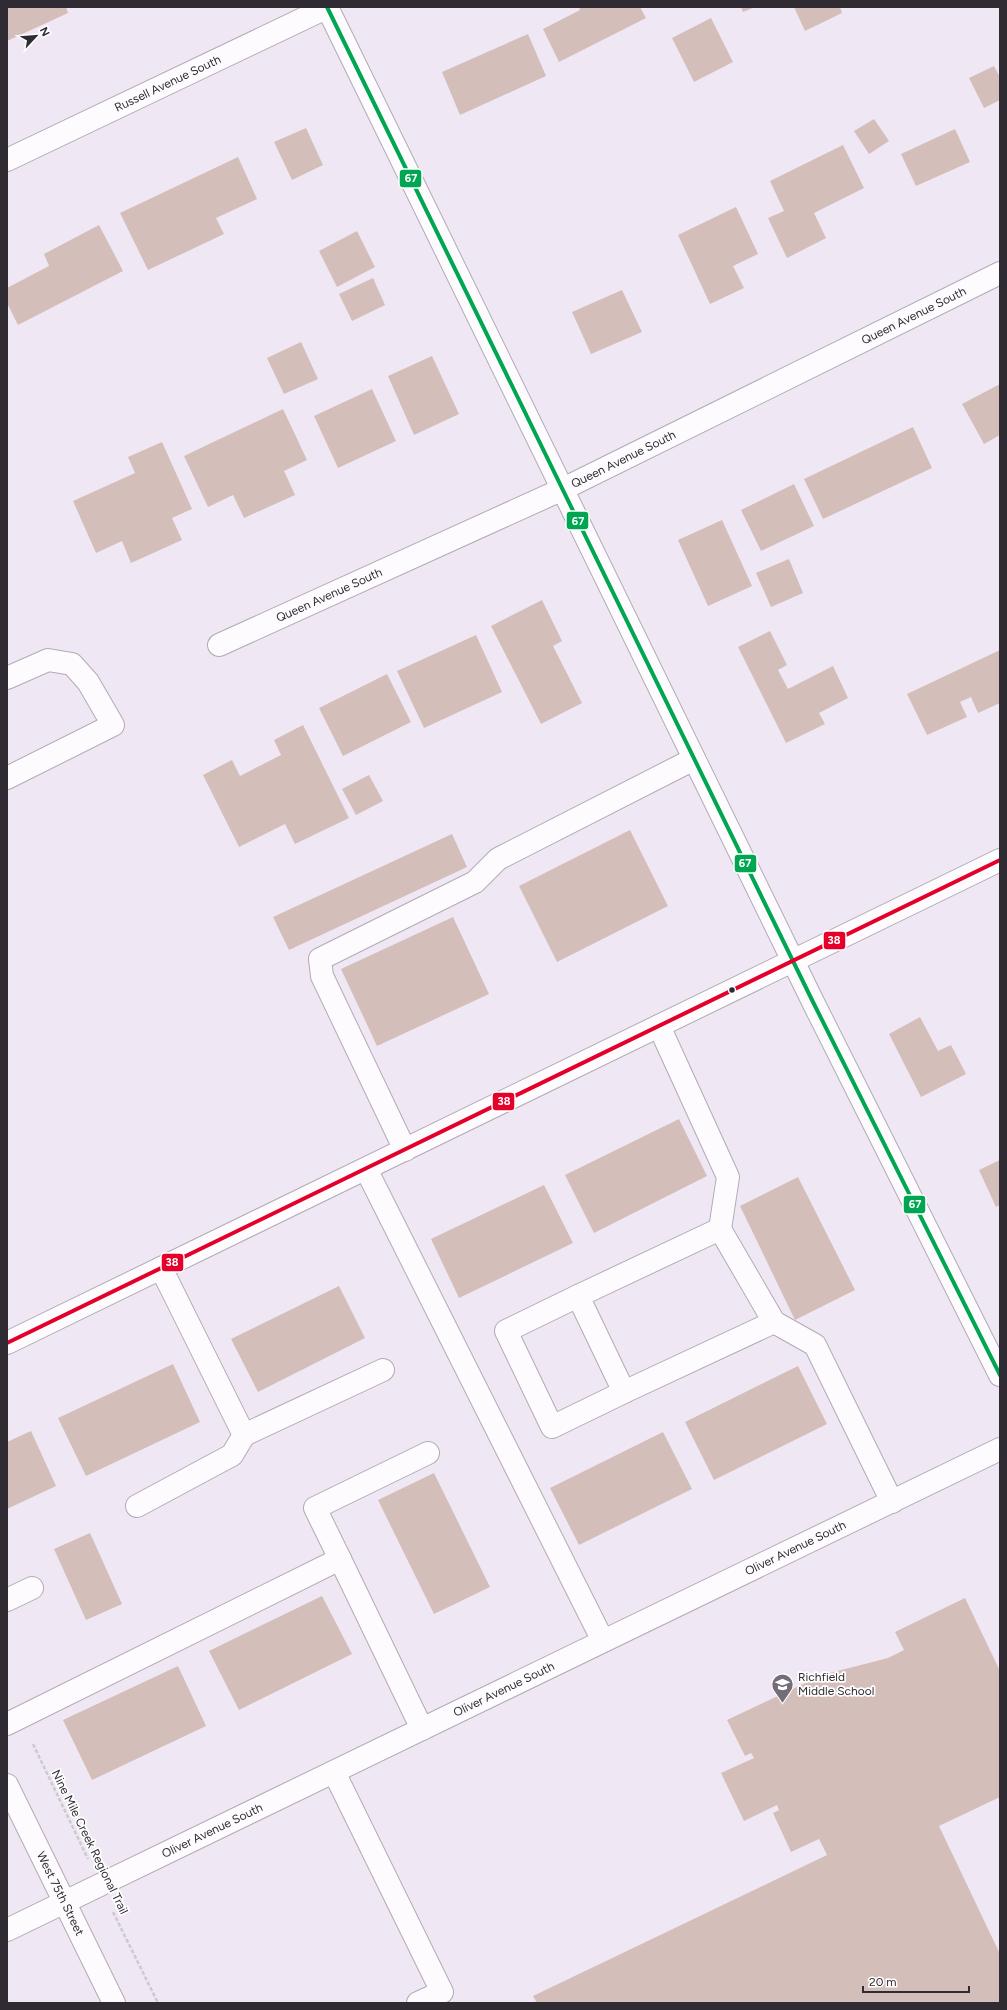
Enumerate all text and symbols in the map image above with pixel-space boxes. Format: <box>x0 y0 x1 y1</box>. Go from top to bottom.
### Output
north arrow <box>16 16 56 56</box>
text: N <box>37 25 52 39</box>
street label: Russell Avenue South <box>112 52 223 115</box>
line badge: 67 <box>399 169 422 188</box>
text: 67 <box>405 172 417 185</box>
street label: Queen Avenue South <box>859 284 969 347</box>
street label: Queen Avenue South <box>569 427 678 491</box>
line badge: 67 <box>566 511 589 530</box>
text: 67 <box>572 515 584 528</box>
street label: Queen Avenue South <box>274 565 385 625</box>
line badge: 67 <box>734 854 757 873</box>
text: 67 <box>739 857 751 870</box>
line badge: 38 <box>823 931 846 950</box>
text: 38 <box>828 934 841 947</box>
unlabelled marker <box>727 985 737 995</box>
line badge: 38 <box>492 1092 515 1111</box>
text: 38 <box>498 1095 511 1108</box>
line badge: 67 <box>903 1195 926 1214</box>
text: 67 <box>909 1198 921 1211</box>
line badge: 38 <box>161 1253 184 1272</box>
text: 38 <box>166 1256 179 1269</box>
street label: Oliver Avenue South <box>743 1518 848 1578</box>
street label: Oliver Avenue South <box>451 1659 557 1720</box>
place label: Richfield Middle School <box>798 1670 874 1698</box>
school or university icon: Richfield Middle School <box>770 1671 796 1704</box>
street label: Nine Mile Creek Regional Trail <box>49 1768 131 1916</box>
street label: Oliver Avenue South <box>159 1800 265 1861</box>
street label: West 75th Street <box>34 1849 87 1938</box>
scale bar <box>863 1968 969 1994</box>
text: 20 m <box>869 1975 897 1989</box>

